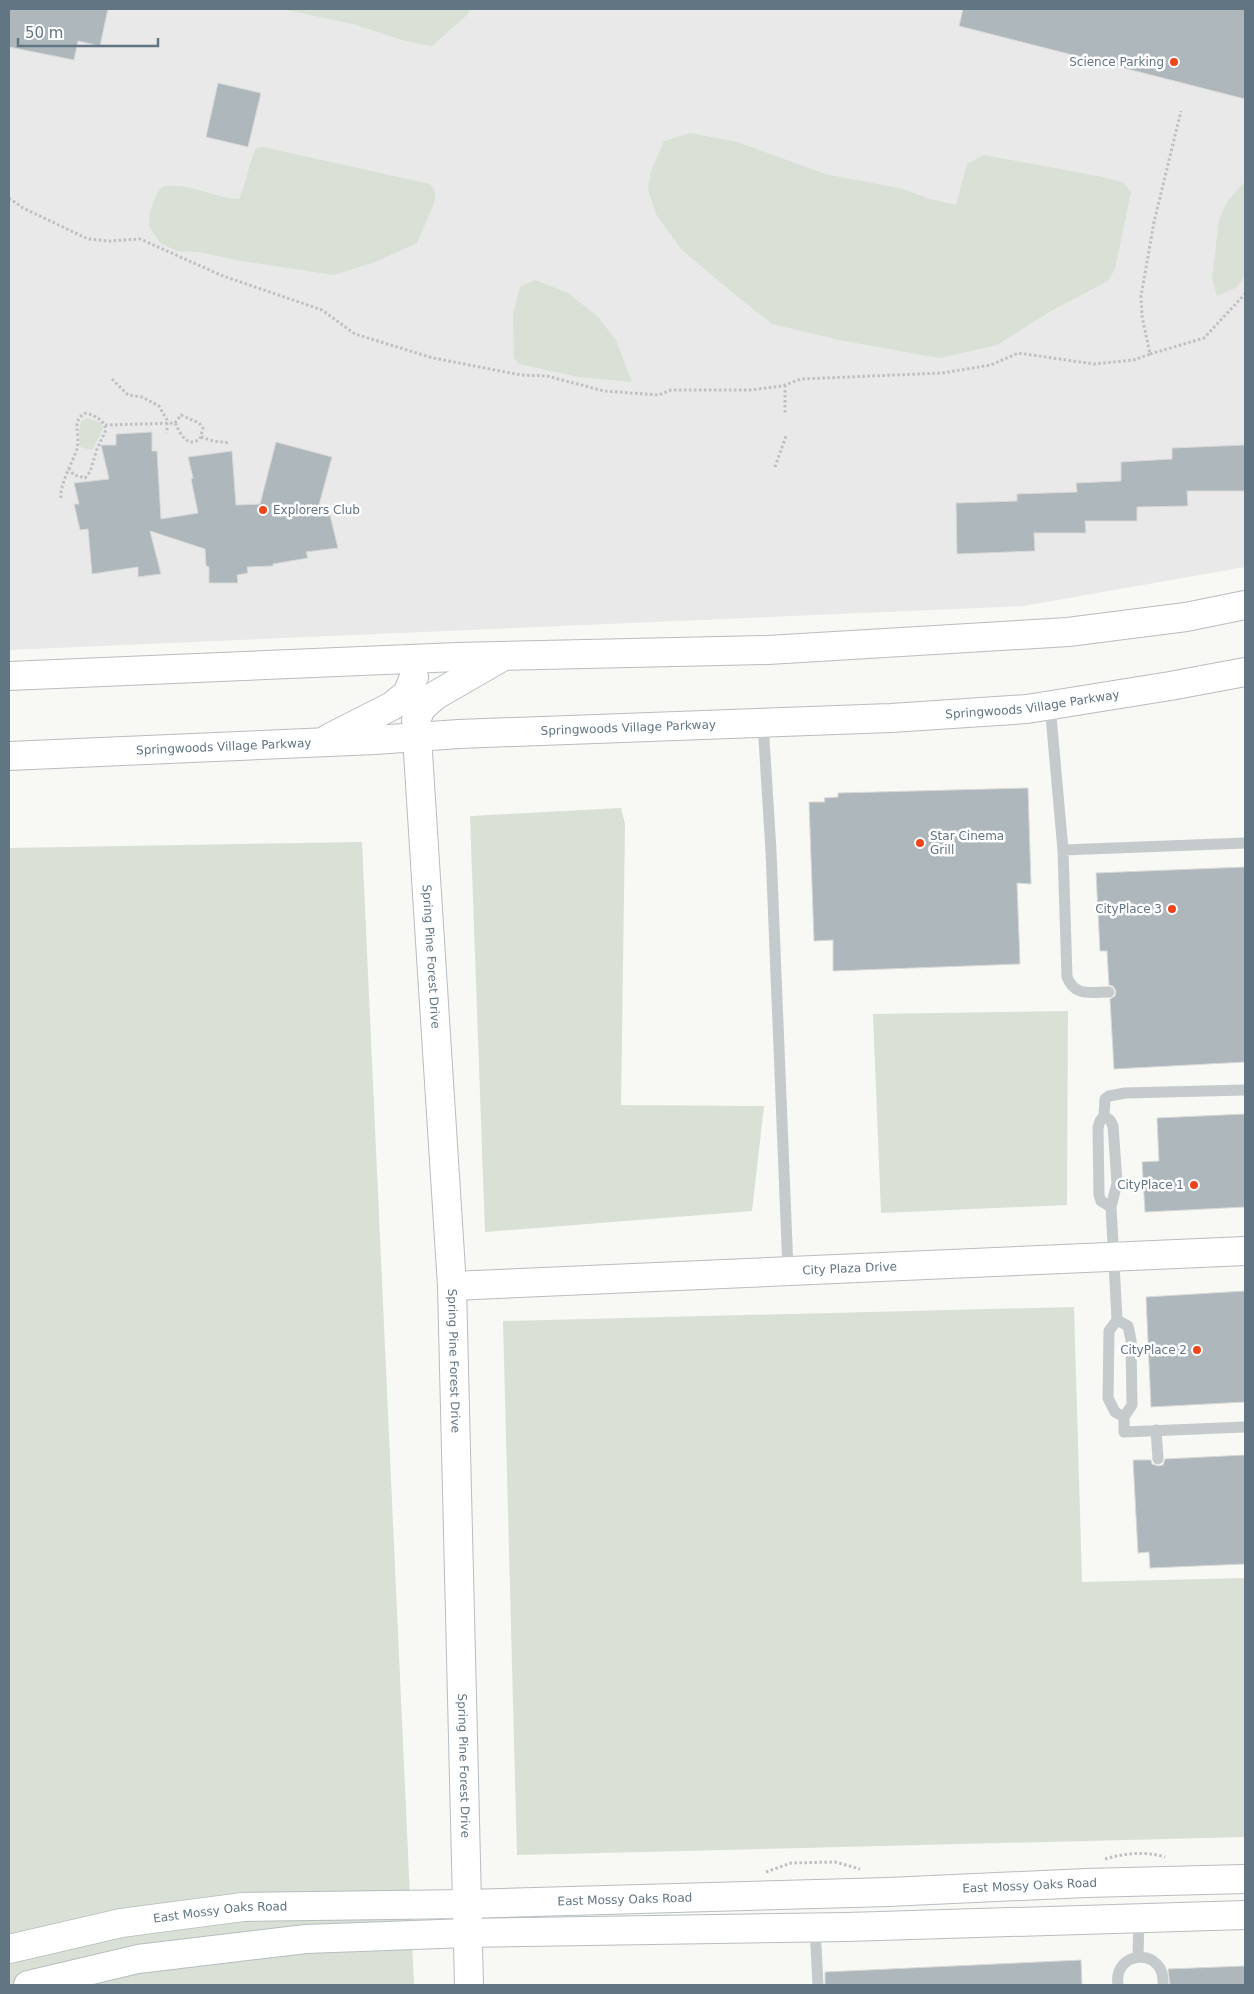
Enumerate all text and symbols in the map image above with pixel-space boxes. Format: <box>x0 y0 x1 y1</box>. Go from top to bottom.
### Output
scale bar <box>18 15 158 47</box>
text: 50 m <box>25 24 63 42</box>
place label: Science Parking <box>1069 55 1164 69</box>
marker: Science Parking <box>1168 56 1180 68</box>
place label: Explorers Club <box>273 503 360 517</box>
marker: Explorers Club <box>257 504 269 516</box>
street label: Springwoods Village Parkway <box>945 687 1120 721</box>
street label: Springwoods Village Parkway <box>540 717 716 738</box>
street label: Springwoods Village Parkway <box>136 736 312 757</box>
place label: Star Cinema Grill <box>930 829 1004 857</box>
marker: Star Cinema Grill <box>914 837 926 849</box>
street label: Spring Pine Forest Drive <box>419 884 443 1029</box>
place label: CityPlace 3 <box>1095 902 1162 916</box>
marker: CityPlace 3 <box>1166 903 1178 915</box>
place label: CityPlace 1 <box>1117 1178 1184 1192</box>
marker: CityPlace 1 <box>1188 1179 1200 1191</box>
street label: City Plaza Drive <box>802 1259 897 1278</box>
street label: Spring Pine Forest Drive <box>445 1288 463 1433</box>
place label: CityPlace 2 <box>1120 1343 1187 1357</box>
marker: CityPlace 2 <box>1191 1344 1203 1356</box>
street label: Spring Pine Forest Drive <box>455 1693 472 1838</box>
street label: East Mossy Oaks Road <box>962 1876 1097 1896</box>
street label: East Mossy Oaks Road <box>557 1891 693 1908</box>
street label: East Mossy Oaks Road <box>152 1899 288 1926</box>

